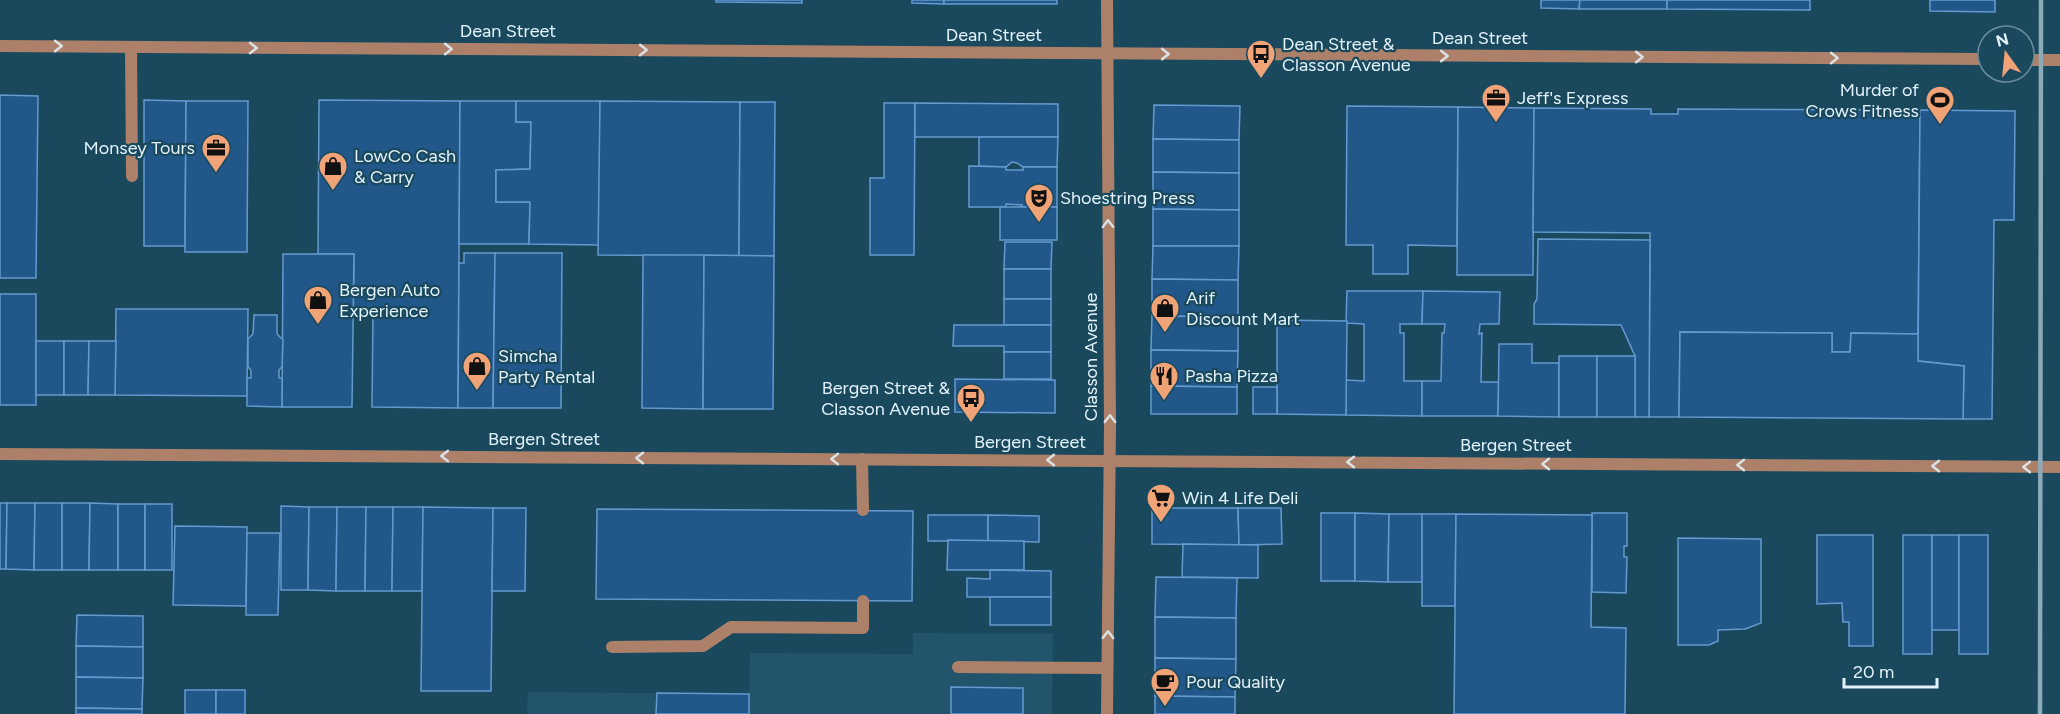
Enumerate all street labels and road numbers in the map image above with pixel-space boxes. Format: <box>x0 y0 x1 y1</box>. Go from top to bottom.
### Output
street label: Dean Street <box>460 20 556 42</box>
street label: Dean Street <box>946 24 1042 46</box>
street label: Dean Street <box>1432 27 1528 49</box>
street label: Classon Avenue <box>1080 292 1102 421</box>
street label: Bergen Street <box>488 428 600 450</box>
street label: Bergen Street <box>974 431 1086 453</box>
street label: Bergen Street <box>1460 434 1572 456</box>

